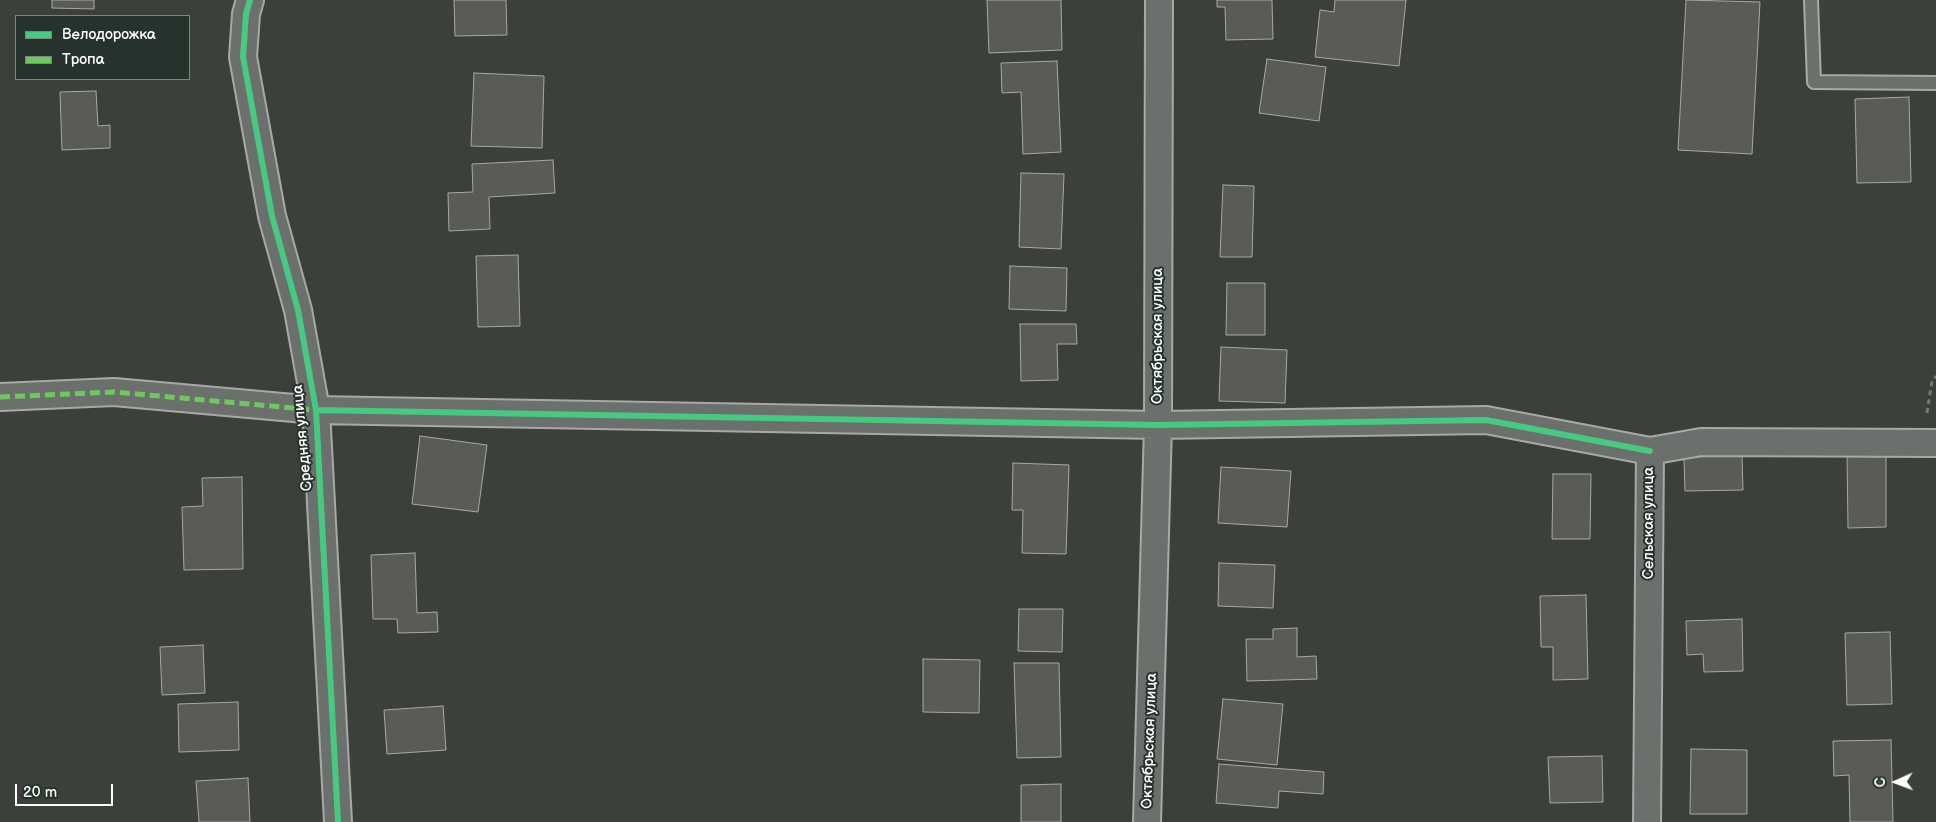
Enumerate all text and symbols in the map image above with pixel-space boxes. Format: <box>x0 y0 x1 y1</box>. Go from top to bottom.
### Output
legend <box>15 15 190 80</box>
text: Велодорожка <box>62 25 156 44</box>
text: Тропа <box>62 50 105 69</box>
street label: Октябрьская улица <box>1149 268 1167 404</box>
street label: Средняя улица <box>289 384 317 492</box>
street label: Сельская улица <box>1640 467 1658 579</box>
street label: Октябрьская улица <box>1139 673 1161 809</box>
north arrow <box>1871 757 1921 807</box>
scale bar <box>18 774 115 806</box>
text: С <box>1872 777 1889 788</box>
text: 20 m <box>23 783 57 802</box>

